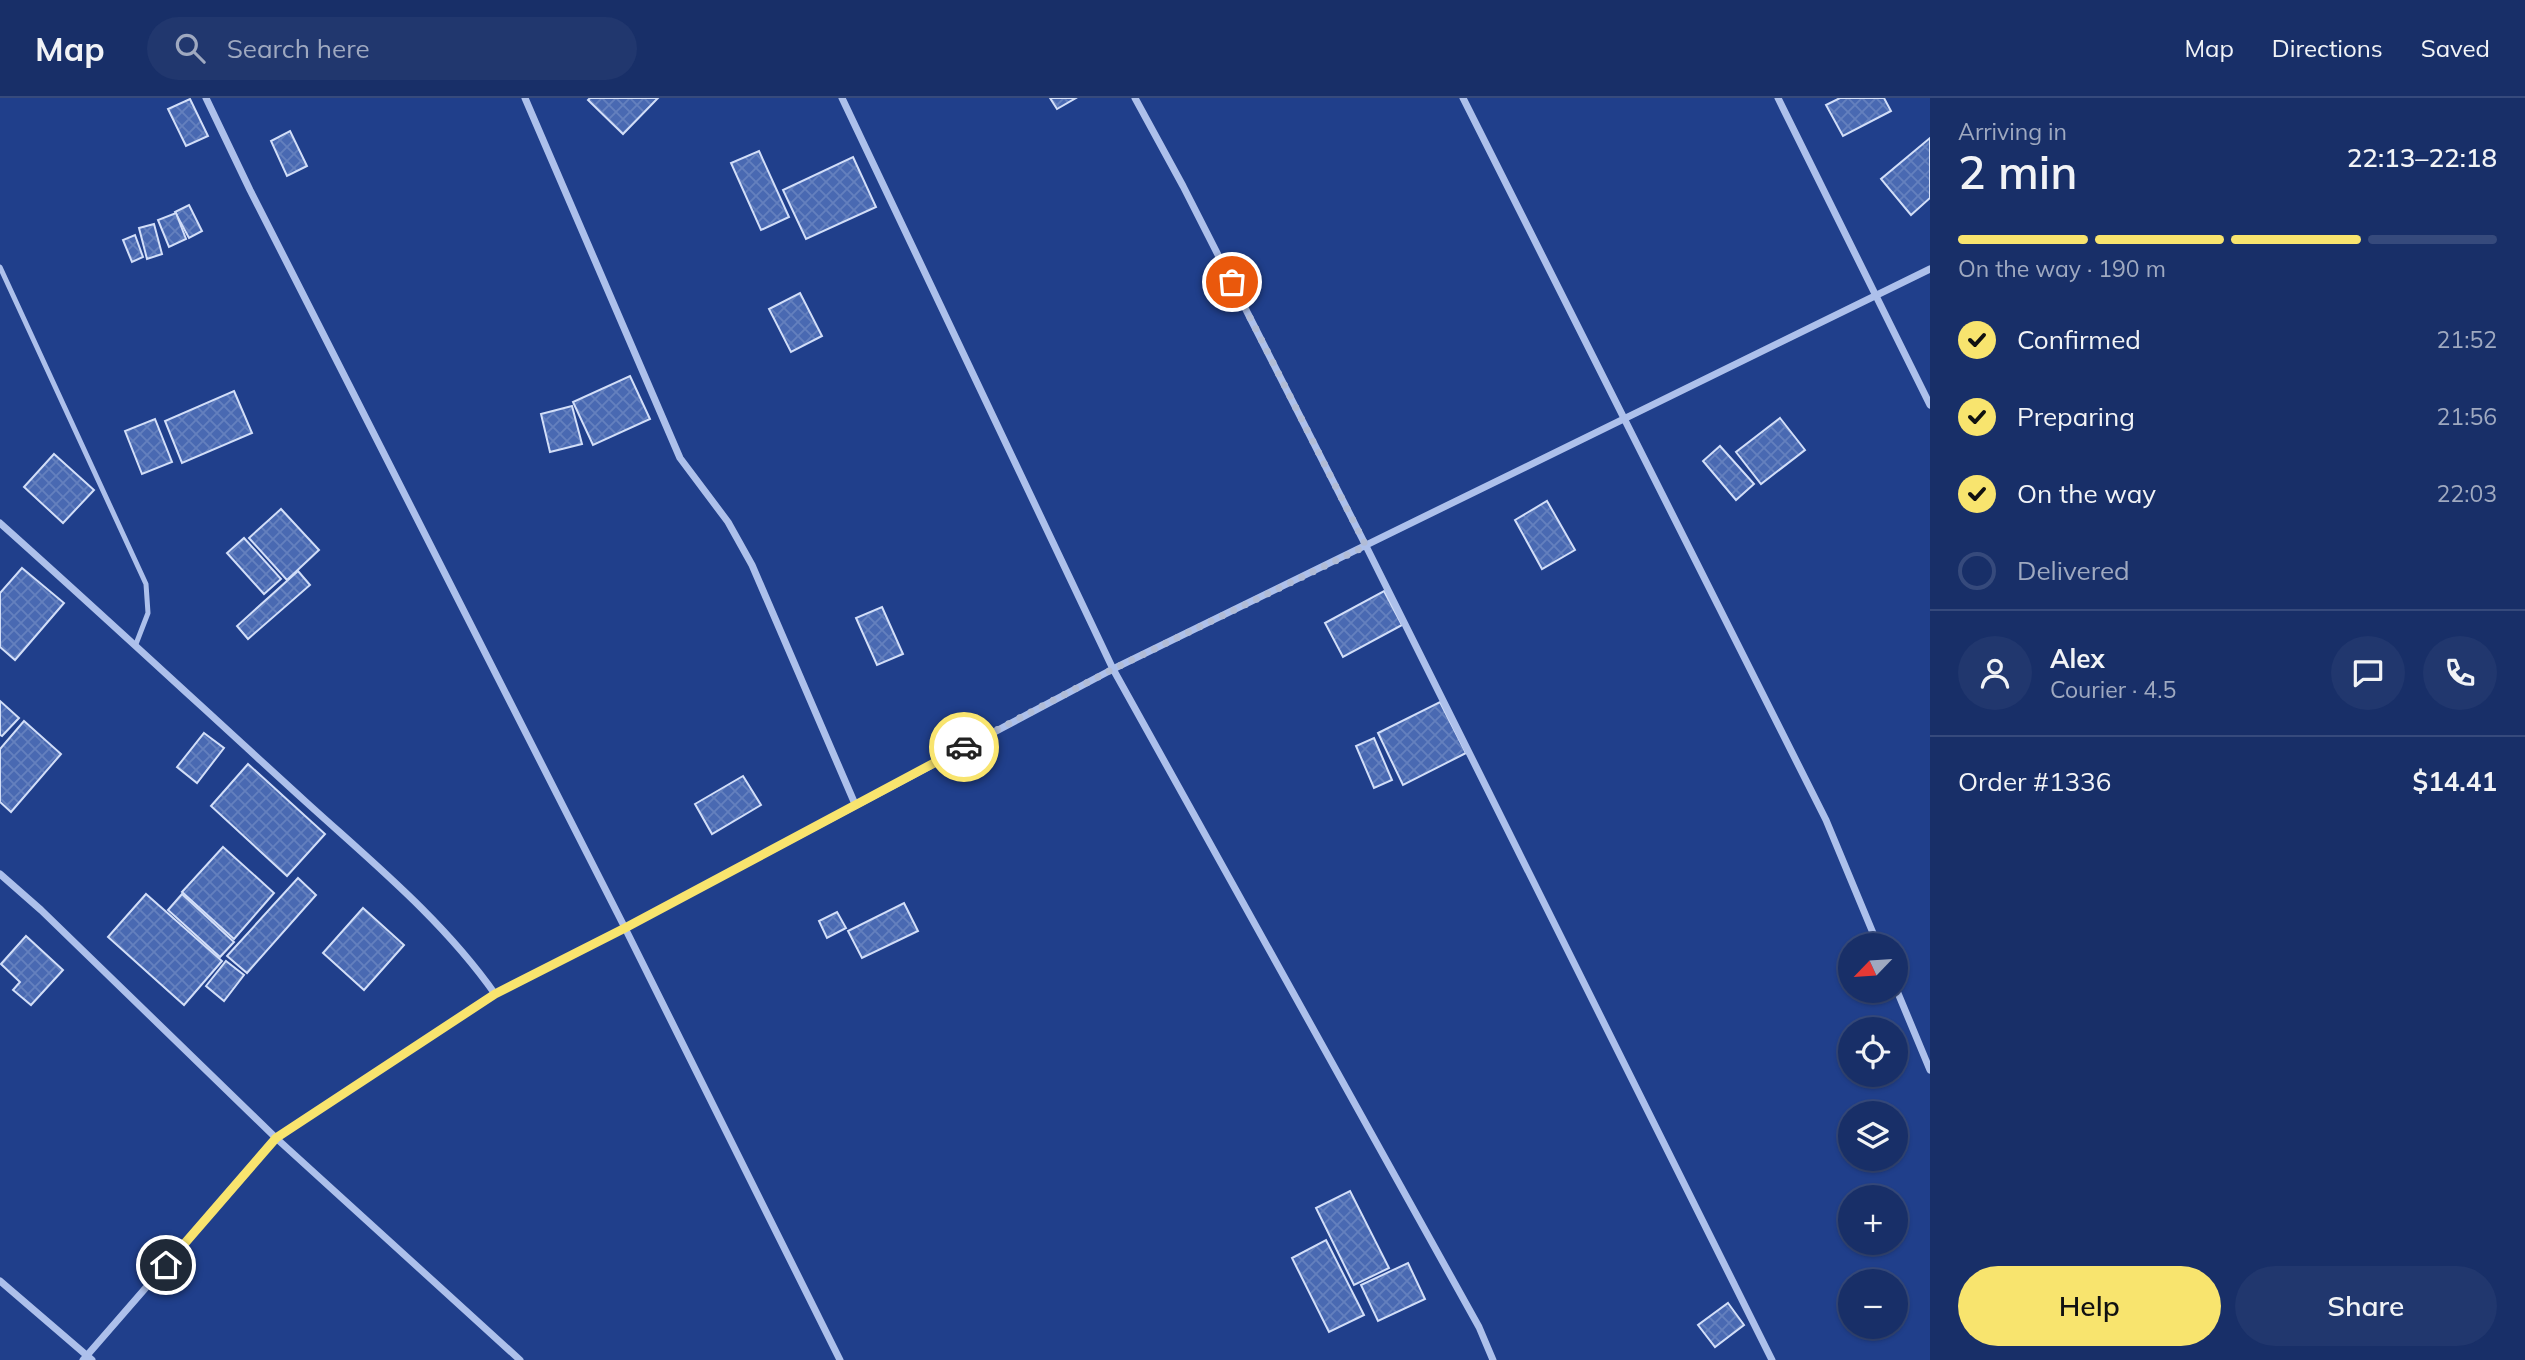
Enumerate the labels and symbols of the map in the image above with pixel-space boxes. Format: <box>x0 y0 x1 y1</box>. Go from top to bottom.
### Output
pin <box>1202 252 1262 312</box>
courier <box>929 712 999 782</box>
north arrow <box>1838 933 1908 1003</box>
pin <box>136 1235 196 1295</box>

